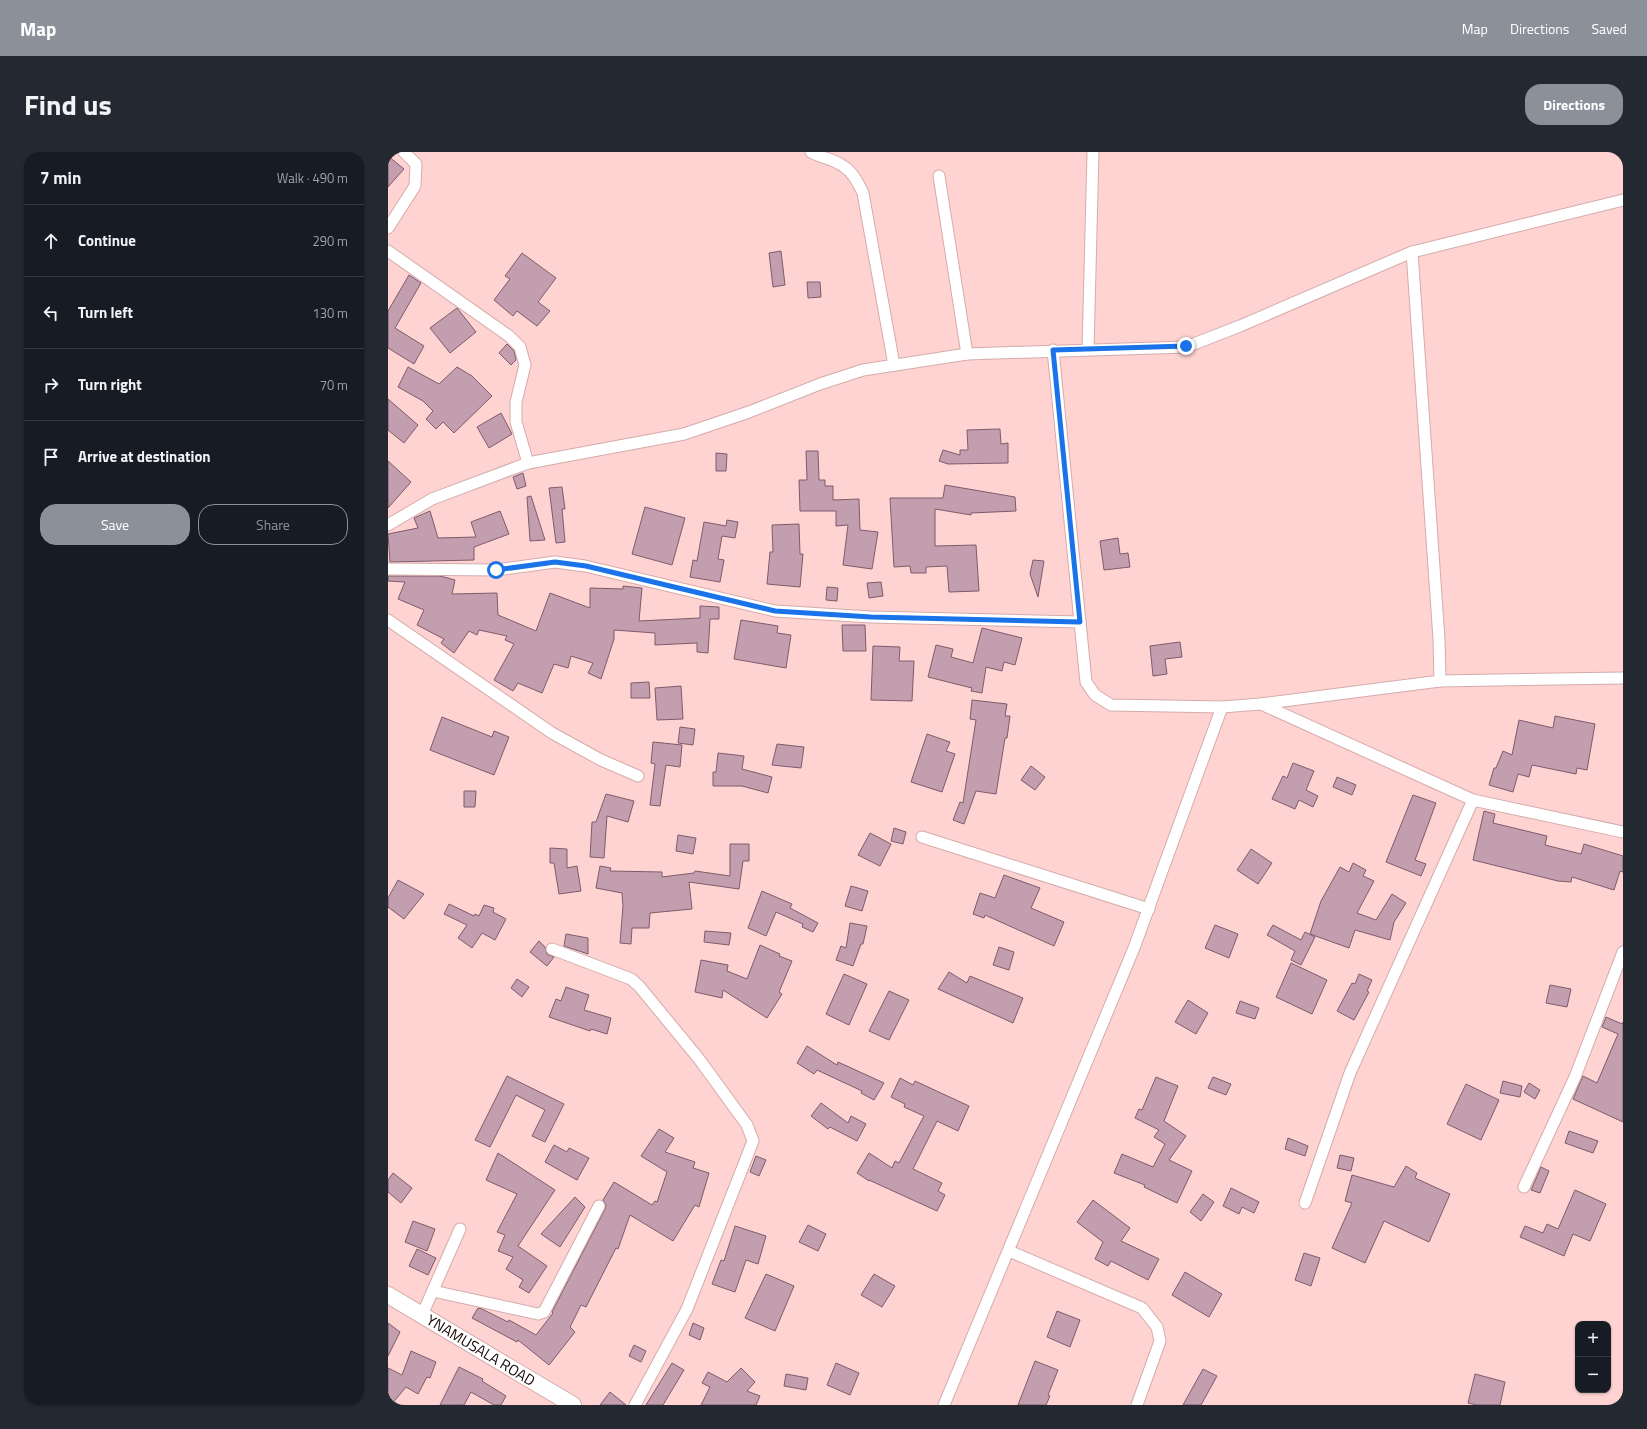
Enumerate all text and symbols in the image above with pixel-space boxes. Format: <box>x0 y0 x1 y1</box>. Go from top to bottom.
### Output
text: Map <box>20 14 56 43</box>
text: Map <box>1462 18 1488 39</box>
text: Directions <box>1510 18 1569 39</box>
text: Saved <box>1591 18 1627 39</box>
text: Find us <box>24 83 112 126</box>
button: Directions <box>1525 84 1623 125</box>
text: 7 min <box>40 165 81 191</box>
text: Walk · 490 m <box>277 168 348 188</box>
text: Continue <box>78 229 136 252</box>
icon: ahead <box>40 230 62 252</box>
text: 290 m <box>312 231 348 251</box>
text: Turn left <box>78 301 133 324</box>
icon: left <box>40 302 62 324</box>
text: 130 m <box>312 303 348 323</box>
route end <box>1177 337 1195 355</box>
text: Turn right <box>78 373 142 396</box>
icon: right <box>40 374 62 396</box>
text: 70 m <box>320 375 348 395</box>
text: Arrive at destination <box>78 445 211 468</box>
icon: arrive <box>40 446 62 468</box>
button: Save <box>40 504 190 545</box>
button: Share <box>198 504 348 545</box>
route start <box>487 561 505 579</box>
street label: YNAMUSALA ROAD <box>422 1308 540 1392</box>
map controls <box>1575 1321 1611 1393</box>
button: + <box>1575 1321 1611 1357</box>
button: − <box>1575 1357 1611 1393</box>

